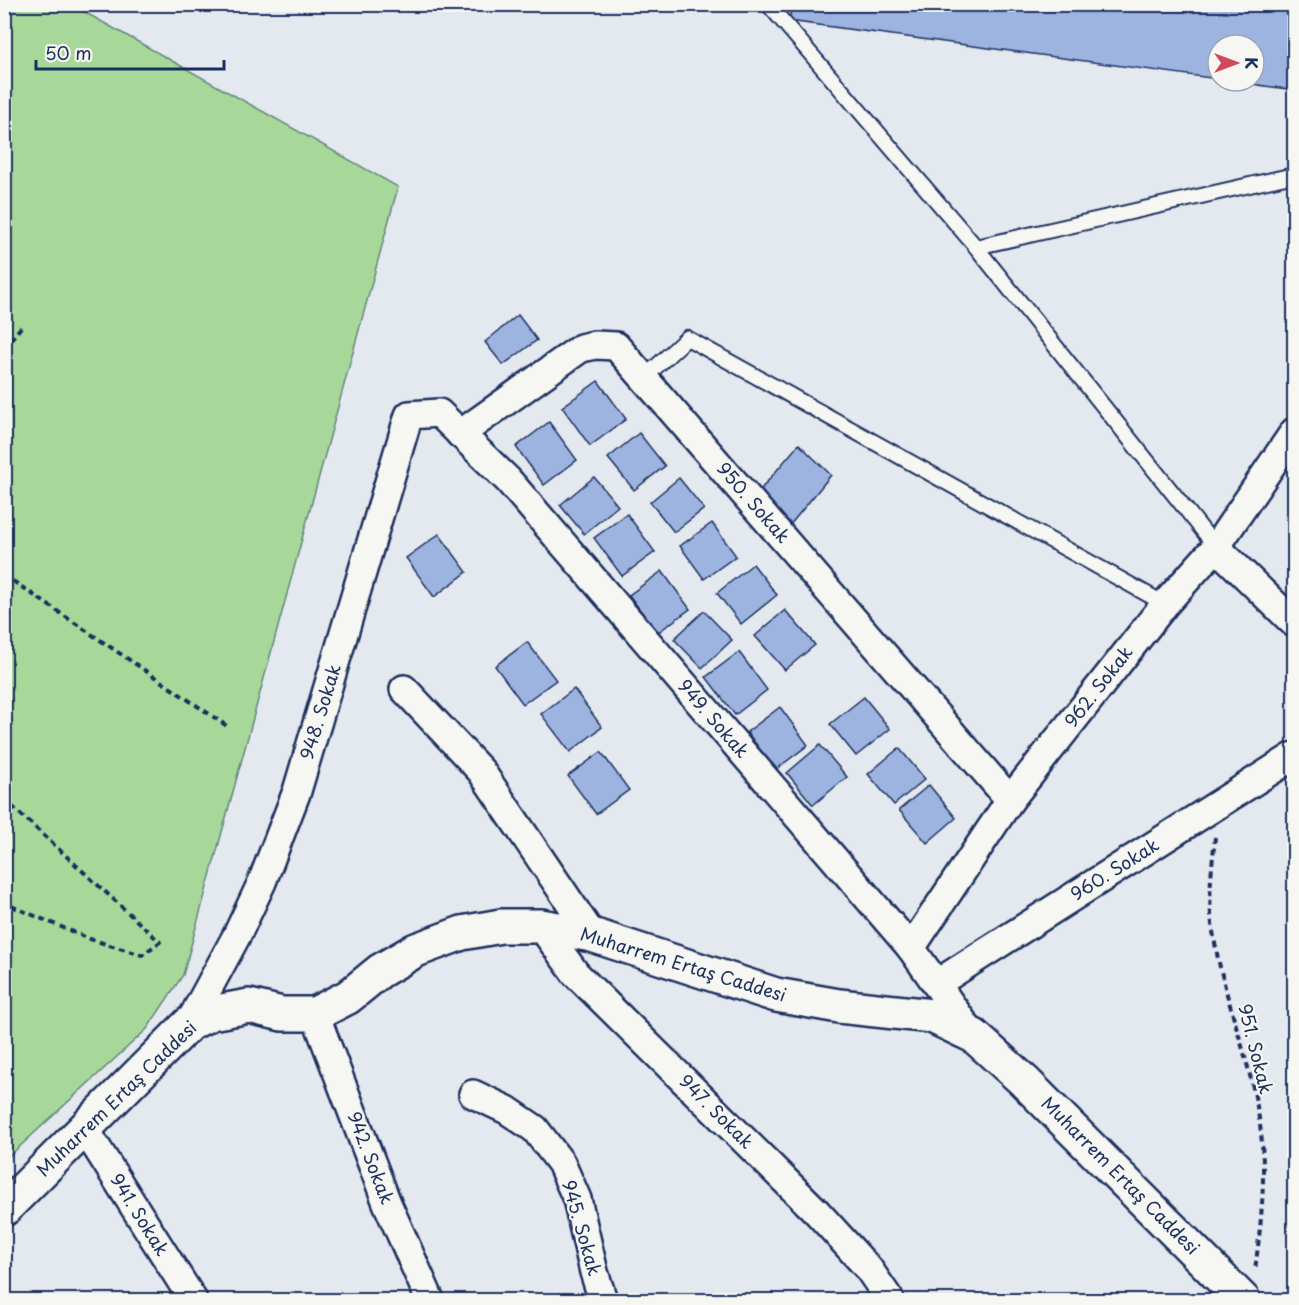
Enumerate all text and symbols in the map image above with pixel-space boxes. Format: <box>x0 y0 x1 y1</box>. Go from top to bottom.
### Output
scale bar <box>36 33 224 71</box>
north arrow <box>1206 33 1266 93</box>
text: 50 m <box>45 39 92 66</box>
text: K <box>1240 57 1264 69</box>
street label: 950. Sokak <box>711 456 797 548</box>
street label: 962. Sokak <box>1057 639 1138 733</box>
street label: 948. Sokak <box>292 660 347 763</box>
street label: 949. Sokak <box>672 673 756 763</box>
street label: 960. Sokak <box>1065 831 1164 907</box>
street label: Muharrem Ertaş Caddesi <box>577 919 790 1008</box>
street label: 951. Sokak <box>1232 1001 1281 1097</box>
street label: Muharrem Ertaş Caddesi <box>30 1014 202 1182</box>
street label: 947. Sokak <box>674 1067 761 1154</box>
street label: Muharrem Ertaş Caddesi <box>1036 1090 1206 1260</box>
street label: 942. Sokak <box>341 1107 401 1208</box>
street label: 941. Sokak <box>104 1168 176 1261</box>
street label: 945. Sokak <box>556 1177 609 1279</box>

